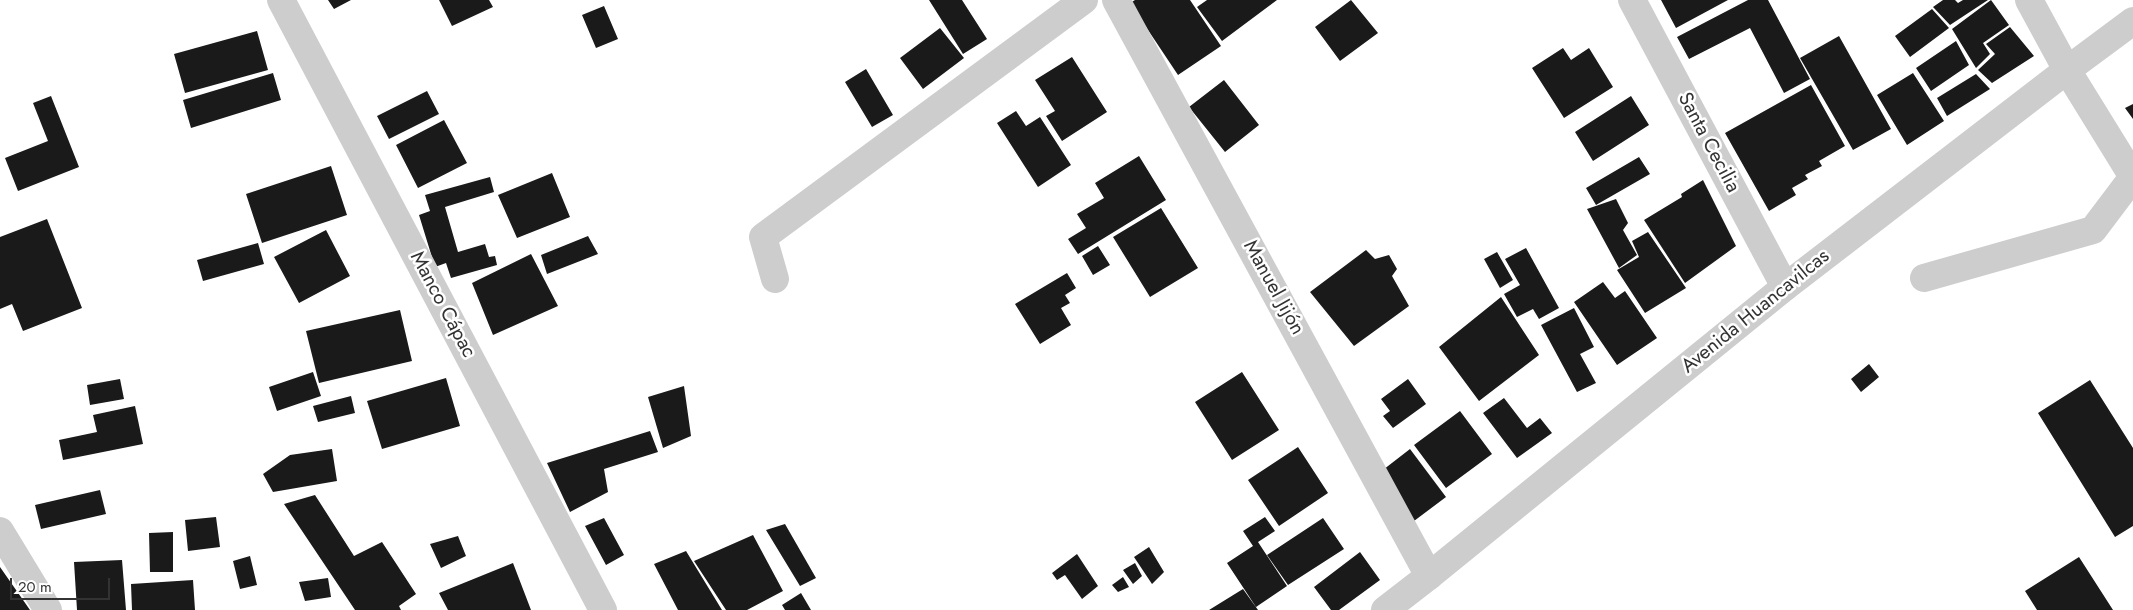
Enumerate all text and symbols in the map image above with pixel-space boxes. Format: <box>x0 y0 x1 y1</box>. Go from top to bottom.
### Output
street label: Santa Cecilia <box>1672 89 1744 197</box>
street label: Manuel Jijón <box>1237 237 1309 339</box>
street label: Avenida Huancavilcas <box>1677 245 1835 379</box>
street label: Manco Cápac <box>404 248 480 362</box>
scale bar <box>12 568 112 600</box>
text: 20 m <box>18 576 52 598</box>

